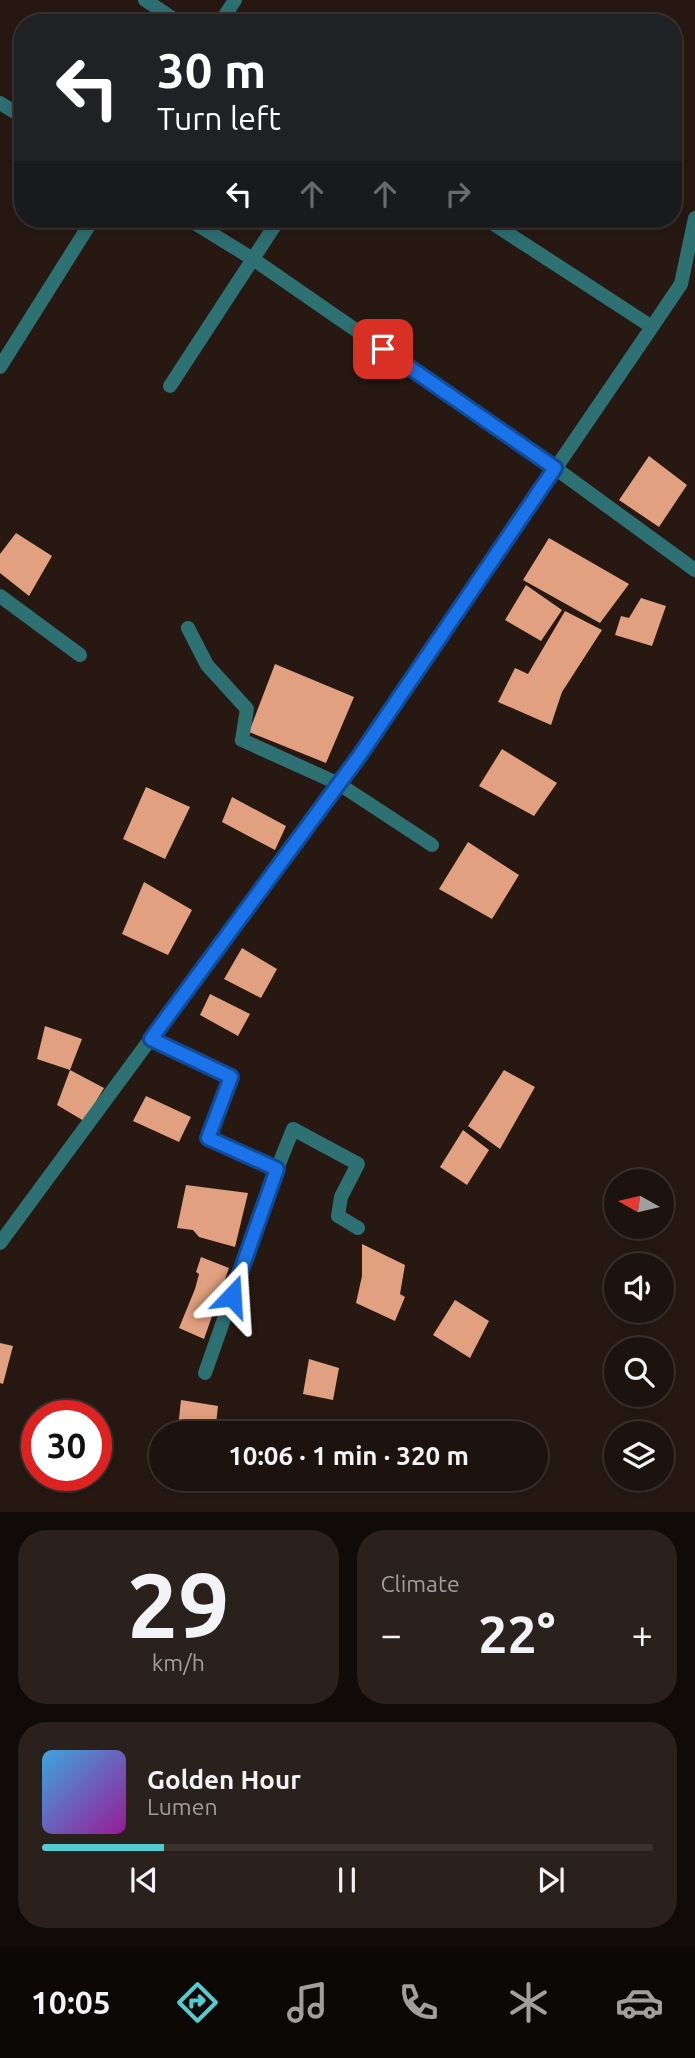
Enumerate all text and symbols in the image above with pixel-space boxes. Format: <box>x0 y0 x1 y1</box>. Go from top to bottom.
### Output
icon: left <box>42 42 133 133</box>
text: 30 m <box>157 42 266 97</box>
text: Turn left <box>157 100 281 136</box>
icon: left <box>220 175 258 213</box>
icon: ahead <box>293 175 331 213</box>
icon: ahead <box>366 175 404 213</box>
icon: right <box>439 175 477 213</box>
pin <box>353 319 413 379</box>
icon: arrive <box>364 330 402 368</box>
north arrow <box>604 1169 674 1239</box>
map controls <box>604 1169 674 1491</box>
button: sound <box>604 1253 674 1323</box>
position arrow <box>195 1259 269 1333</box>
button: search <box>604 1337 674 1407</box>
speed limit sign: 30 <box>21 1400 112 1491</box>
button: layers <box>604 1421 674 1491</box>
text: 10:06 · 1 min · 320 m <box>228 1441 469 1470</box>
text: 29 <box>127 1553 230 1655</box>
text: Climate <box>381 1571 460 1596</box>
text: 22° <box>478 1605 555 1663</box>
text: − <box>381 1613 402 1655</box>
text: + <box>632 1613 653 1655</box>
text: km/h <box>152 1650 205 1675</box>
text: Golden Hour <box>147 1765 301 1794</box>
text: Lumen <box>147 1794 218 1819</box>
icon: previous <box>125 1861 163 1899</box>
icon: pause <box>328 1861 366 1899</box>
icon: next <box>532 1861 570 1899</box>
icon: directions <box>173 1978 222 2027</box>
icon: music <box>283 1978 332 2027</box>
icon: phone <box>394 1978 443 2027</box>
icon: climate <box>504 1978 553 2027</box>
icon: car <box>615 1978 664 2027</box>
text: 10:05 <box>31 1984 111 2020</box>

